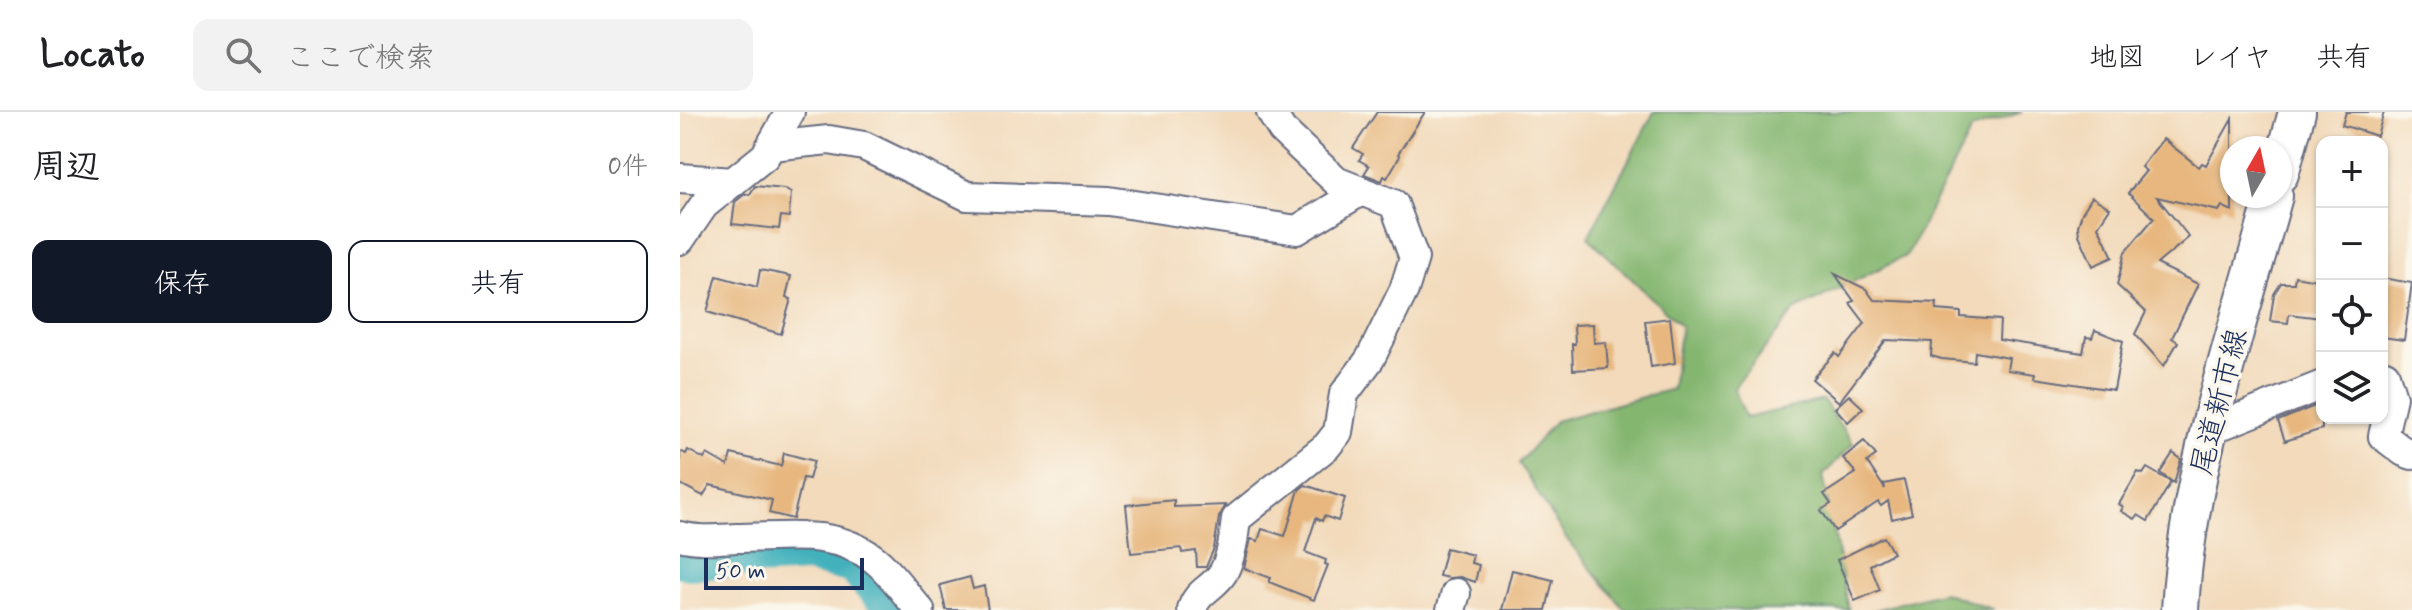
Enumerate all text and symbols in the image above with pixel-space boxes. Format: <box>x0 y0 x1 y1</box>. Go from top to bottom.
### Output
search box <box>193 19 753 91</box>
text: Locato <box>40 31 145 80</box>
icon: search <box>221 33 265 77</box>
text: ここで検索 <box>285 39 435 78</box>
text: 地図 <box>2089 40 2145 77</box>
text: レイヤ <box>2189 40 2272 77</box>
text: 共有 <box>2316 40 2372 77</box>
north arrow <box>2220 136 2292 208</box>
map controls <box>2316 136 2388 424</box>
button: + <box>2316 136 2388 208</box>
text: 周辺 <box>32 145 100 190</box>
text: 0件 <box>607 150 648 184</box>
button: − <box>2316 208 2388 280</box>
button: 保存 <box>32 240 332 323</box>
button: 共有 <box>348 240 648 323</box>
button: locate <box>2316 280 2388 352</box>
street label: 尾道新市線 <box>2183 325 2257 479</box>
button: layers <box>2316 352 2388 424</box>
scale bar <box>704 554 864 590</box>
text: 50 m <box>716 558 765 586</box>

